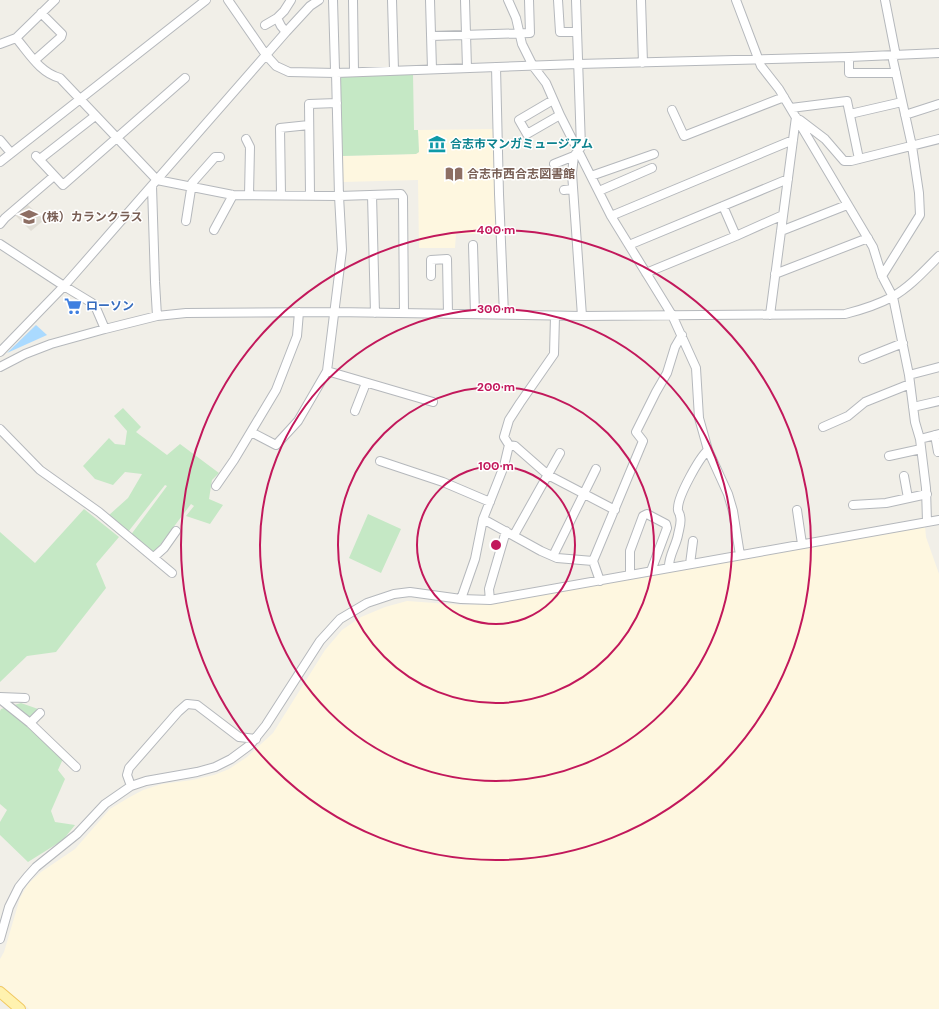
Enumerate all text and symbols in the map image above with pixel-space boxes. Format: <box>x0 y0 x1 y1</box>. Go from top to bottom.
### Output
museum icon: 合志市マンガミュージアム <box>427 134 447 154</box>
place label: 合志市マンガミュージアム <box>450 136 593 152</box>
library icon: 合志市西合志図書館 <box>444 164 464 184</box>
place label: 合志市西合志図書館 <box>467 166 575 182</box>
school or university icon: (株）カランクラス <box>19 207 39 227</box>
place label: (株）カランクラス <box>42 209 143 225</box>
text: 400 m <box>477 222 515 238</box>
supermarket icon: ローソン <box>63 296 83 316</box>
place label: ローソン <box>86 298 134 314</box>
text: 300 m <box>477 301 515 317</box>
text: 200 m <box>477 379 515 395</box>
text: 100 m <box>478 458 514 474</box>
centre of rings <box>489 538 503 552</box>

